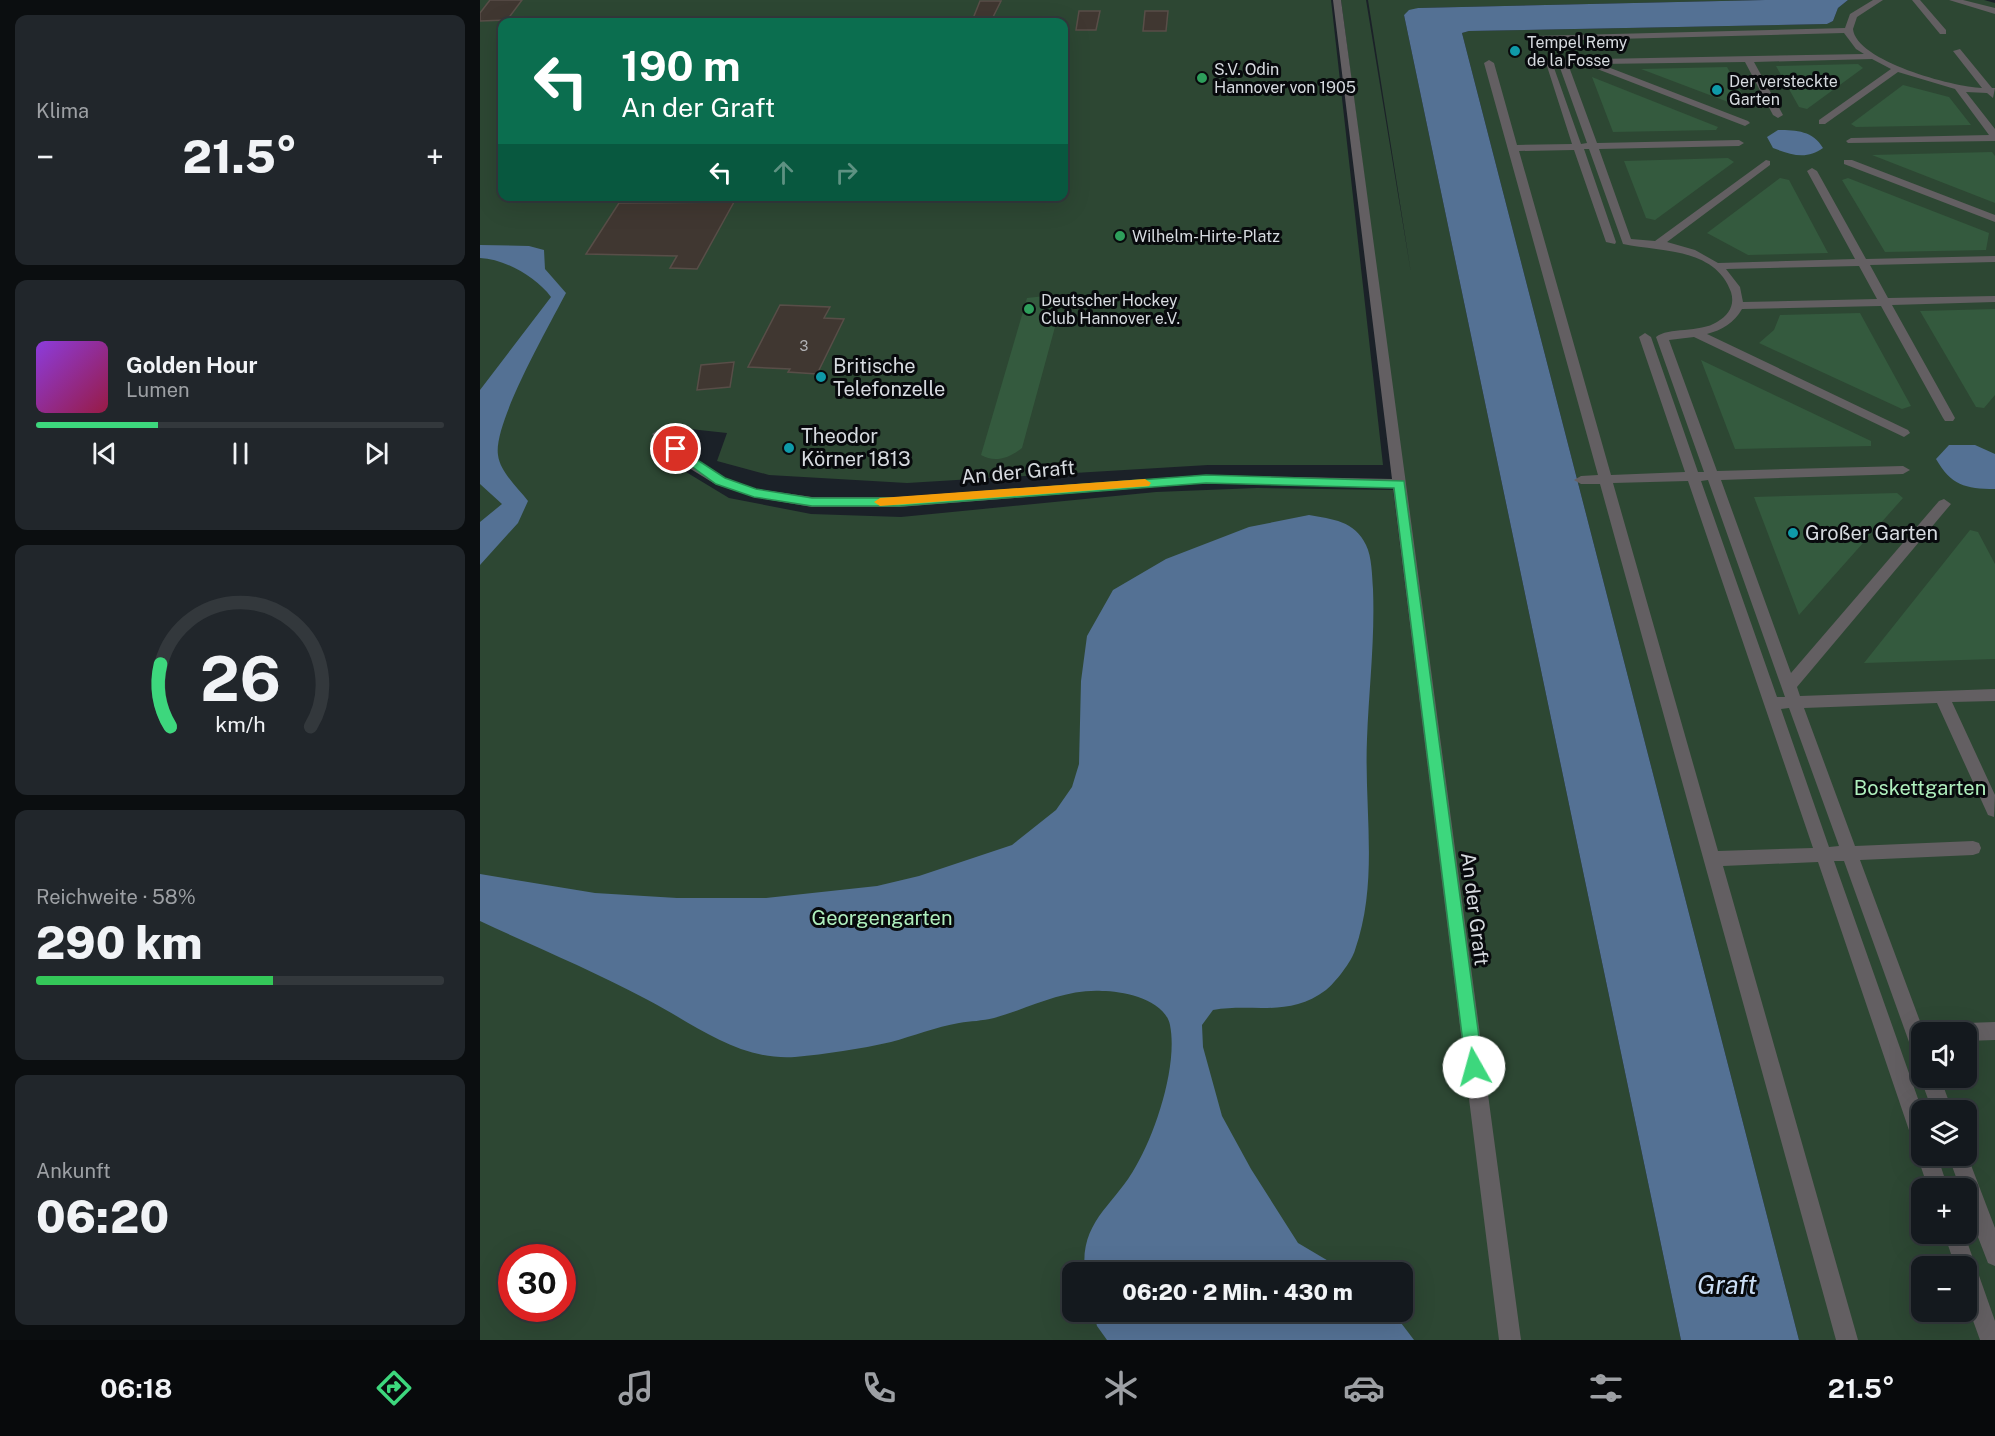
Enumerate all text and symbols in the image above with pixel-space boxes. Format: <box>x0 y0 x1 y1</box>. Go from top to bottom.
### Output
place label: Tempel Remy de la Fosse <box>1527 33 1628 70</box>
text: 190 m <box>621 41 741 90</box>
icon: left <box>522 42 600 120</box>
marker: Tempel Remy de la Fosse <box>1508 44 1522 58</box>
place label: S.V. Odin Hannover von 1905 <box>1214 60 1356 97</box>
marker: S.V. Odin Hannover von 1905 <box>1195 71 1209 85</box>
place label: Der versteckte Garten <box>1729 72 1838 109</box>
marker: Der versteckte Garten <box>1710 83 1724 97</box>
text: An der Graft <box>621 91 775 123</box>
text: Klima <box>36 99 89 123</box>
text: 21.5° <box>183 130 297 183</box>
text: − <box>36 138 54 176</box>
text: + <box>426 138 444 176</box>
icon: left <box>704 156 737 189</box>
icon: ahead <box>767 156 800 189</box>
icon: right <box>830 156 863 189</box>
place label: Wilhelm-Hirte-Platz <box>1132 227 1280 246</box>
marker: Wilhelm-Hirte-Platz <box>1113 229 1127 243</box>
place label: Deutscher Hockey Club Hannover e.V. <box>1041 291 1180 328</box>
marker: Deutscher Hockey Club Hannover e.V. <box>1022 302 1036 316</box>
house number: 3 <box>800 338 809 354</box>
text: Golden Hour <box>126 352 257 378</box>
place label: Britische Telefonzelle <box>833 354 945 401</box>
marker: Britische Telefonzelle <box>814 370 828 384</box>
text: Lumen <box>126 378 190 402</box>
pin <box>650 423 701 474</box>
place label: Theodor Körner 1813 <box>801 424 911 471</box>
icon: arrive <box>659 432 692 465</box>
icon: previous <box>88 437 121 470</box>
icon: pause <box>224 437 257 470</box>
icon: next <box>360 437 393 470</box>
marker: Theodor Körner 1813 <box>782 441 796 455</box>
street label: An der Graft <box>960 455 1076 489</box>
place label: Großer Garten <box>1805 521 1938 545</box>
marker: Großer Garten <box>1786 526 1800 540</box>
text: 26 <box>200 642 280 715</box>
text: km/h <box>215 712 265 737</box>
park label: Boskettgarten <box>1854 776 1986 800</box>
street label: An der Graft <box>1456 851 1494 967</box>
text: Reichweite · 58% <box>36 885 196 909</box>
park label: Georgengarten <box>812 906 952 930</box>
text: 290 km <box>36 916 203 969</box>
map controls <box>1911 1022 1977 1322</box>
button: sound <box>1911 1022 1977 1088</box>
position arrow <box>1442 1035 1506 1099</box>
button: layers <box>1911 1100 1977 1166</box>
text: Ankunft <box>36 1159 111 1183</box>
button: + <box>1911 1178 1977 1244</box>
text: 06:20 <box>36 1190 169 1243</box>
speed limit sign: 30 <box>498 1244 576 1322</box>
button: − <box>1911 1256 1977 1322</box>
water label: Graft <box>1697 1269 1757 1300</box>
text: 06:20 · 2 Min. · 430 m <box>1122 1279 1353 1305</box>
icon: directions <box>373 1367 415 1409</box>
icon: music <box>615 1367 657 1409</box>
icon: phone <box>858 1367 900 1409</box>
icon: climate <box>1100 1367 1142 1409</box>
icon: car <box>1343 1367 1385 1409</box>
icon: filters <box>1585 1367 1627 1409</box>
text: 06:18 <box>100 1372 172 1404</box>
text: 21.5° <box>1828 1372 1895 1404</box>

